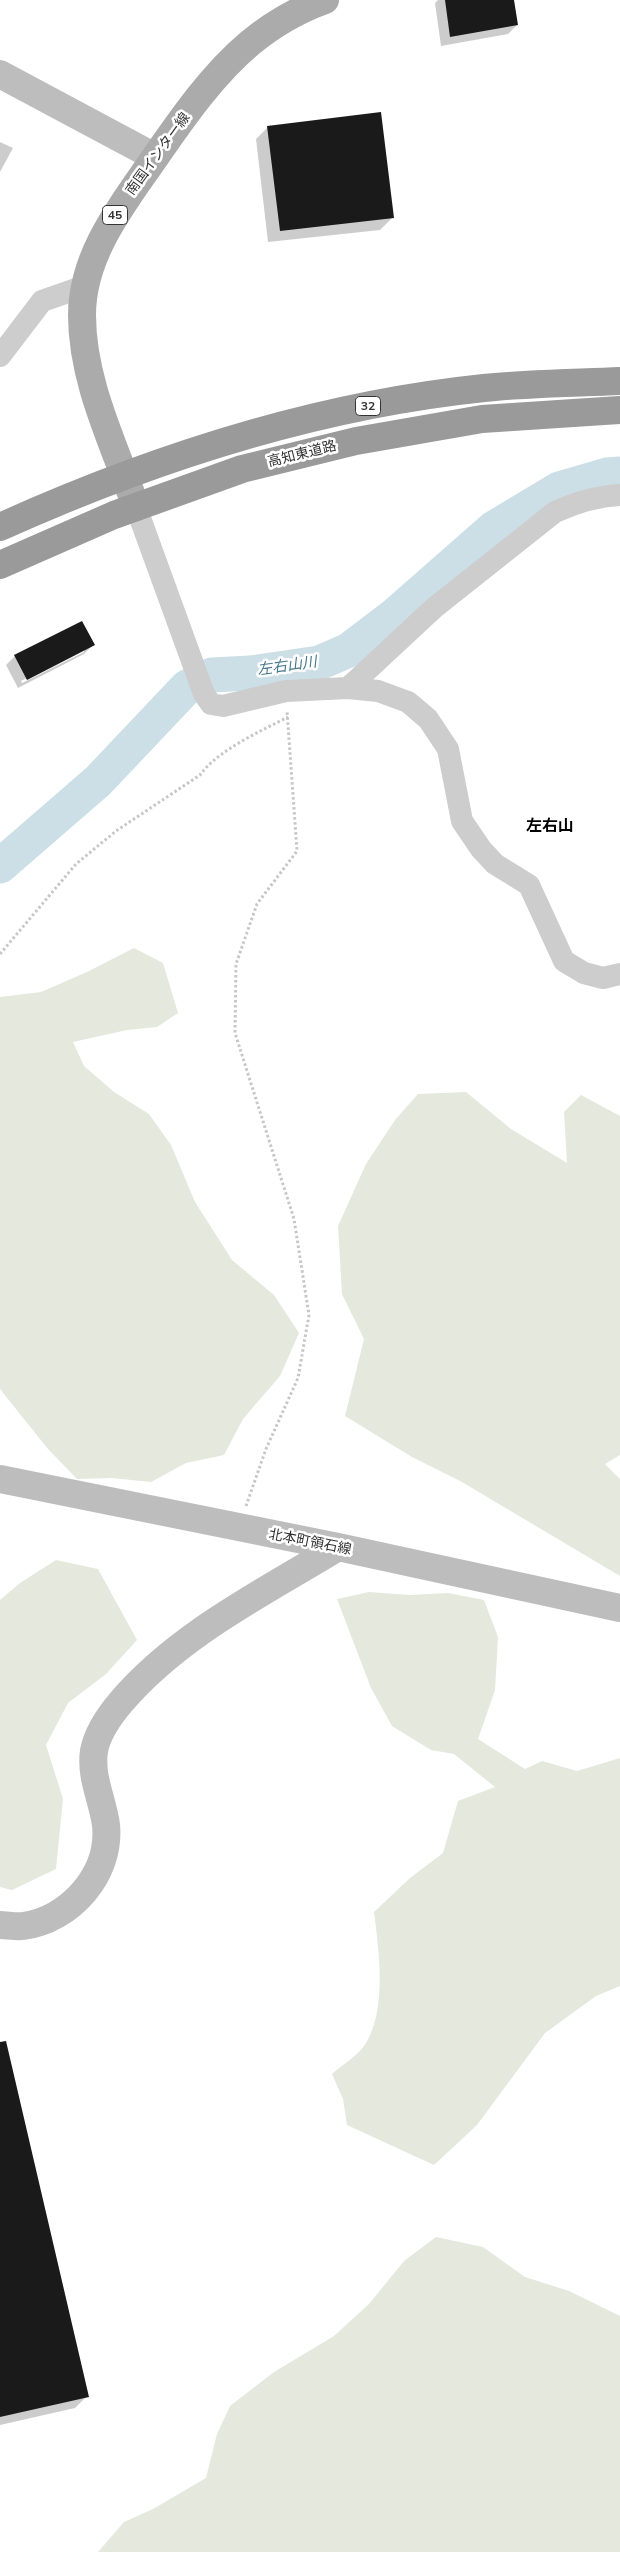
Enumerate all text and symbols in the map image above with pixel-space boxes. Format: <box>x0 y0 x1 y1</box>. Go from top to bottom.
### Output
street label: 南国インター線 <box>122 109 194 199</box>
road number: 45 <box>102 206 128 224</box>
road number: 32 <box>356 396 380 416</box>
street label: 高知東道路 <box>266 437 338 471</box>
water label: 左右山川 <box>256 653 318 679</box>
district label: 左右山 <box>526 816 574 836</box>
street label: 北本町領石線 <box>267 1526 353 1558</box>

